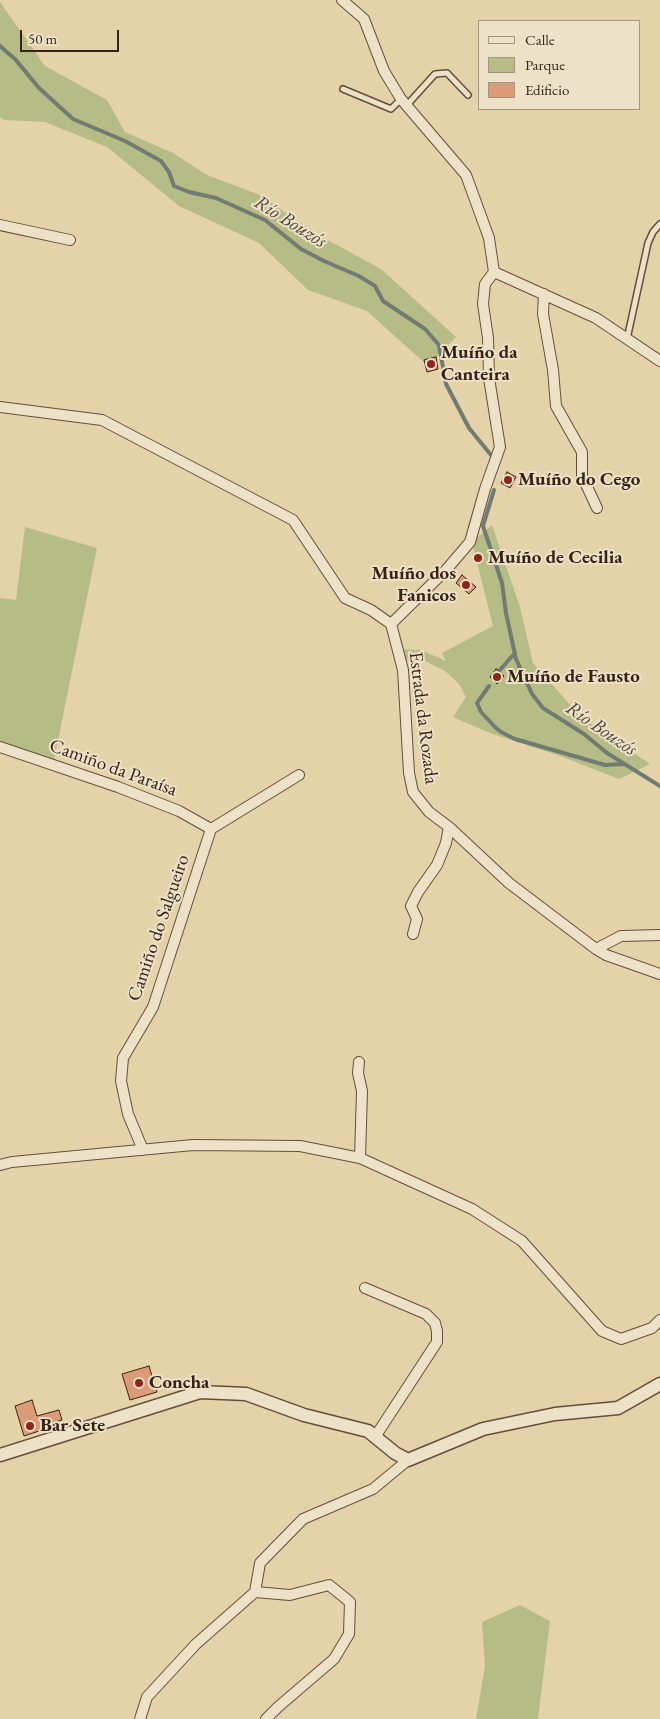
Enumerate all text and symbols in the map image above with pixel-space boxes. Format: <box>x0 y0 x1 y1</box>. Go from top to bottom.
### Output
scale bar <box>22 20 121 52</box>
legend <box>478 20 640 110</box>
text: 50 m <box>28 29 57 48</box>
text: Calle <box>525 30 555 49</box>
text: Parque <box>525 55 565 74</box>
text: Edificio <box>525 80 569 99</box>
water label: Río Bouzós <box>249 190 331 254</box>
place label: Muíño da Canteira <box>441 342 518 386</box>
marker: Muíño da Canteira <box>425 358 437 370</box>
place label: Muíño do Cego <box>518 469 640 491</box>
marker: Muíño do Cego <box>502 474 514 486</box>
place label: Muíño de Cecilia <box>488 547 623 569</box>
marker: Muíño de Cecilia <box>472 552 484 564</box>
place label: Muíño dos Fanicos <box>372 563 456 607</box>
marker: Muíño dos Fanicos <box>460 579 472 591</box>
street label: Estrada da Rozada <box>404 650 442 786</box>
place label: Muíño de Fausto <box>507 666 640 688</box>
marker: Muíño de Fausto <box>491 671 503 683</box>
water label: Río Bouzós <box>561 696 641 762</box>
street label: Camiño da Paraísa <box>46 734 180 802</box>
street label: Camiño do Salgueiro <box>123 852 195 1004</box>
place label: Concha <box>149 1372 209 1394</box>
marker: Concha <box>133 1377 145 1389</box>
place label: Bar Sete <box>40 1415 105 1437</box>
marker: Bar Sete <box>24 1420 36 1432</box>

